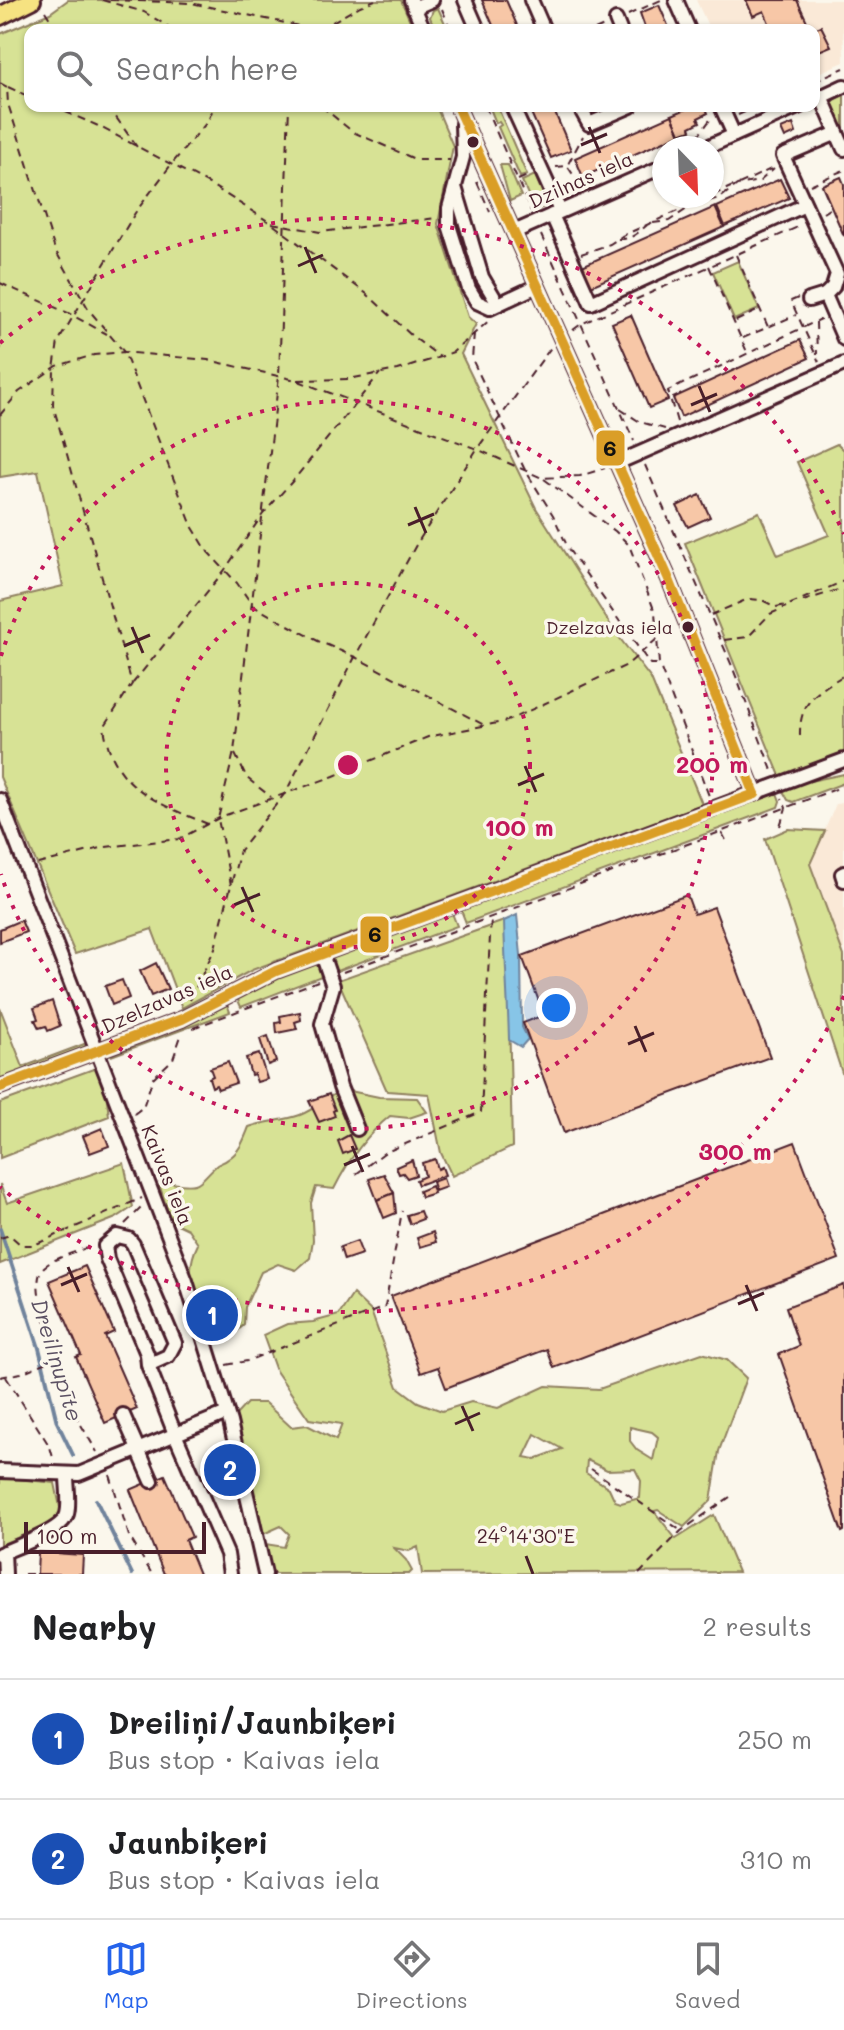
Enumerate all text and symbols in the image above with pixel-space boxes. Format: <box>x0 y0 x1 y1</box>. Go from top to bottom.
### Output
search box <box>24 24 820 112</box>
icon: search <box>52 46 96 90</box>
text: Search here <box>116 48 299 88</box>
unlabelled marker <box>465 134 481 150</box>
north arrow <box>652 136 724 208</box>
street label: Dzilnas iela <box>524 145 637 214</box>
line badge: 6 <box>595 429 626 467</box>
text: 6 <box>603 433 617 462</box>
place label: Dzelzavas iela <box>546 615 673 639</box>
marker: Dzelzavas iela <box>680 619 696 635</box>
text: 200 m <box>676 748 748 779</box>
centre of rings <box>334 751 362 779</box>
text: 100 m <box>484 811 554 842</box>
line badge: 6 <box>359 915 390 954</box>
text: 6 <box>368 919 382 948</box>
street label: Dzelzavas iela <box>97 958 236 1039</box>
your location <box>536 988 576 1028</box>
street label: Kaivas iela <box>136 1121 200 1229</box>
text: 300 m <box>699 1135 771 1166</box>
pin: 1 <box>186 1285 238 1345</box>
water label: Dreiliņupīte <box>25 1295 90 1425</box>
pin: 2 <box>204 1440 256 1500</box>
scale bar <box>24 1518 206 1554</box>
text: 100 m <box>36 1521 98 1550</box>
text: 24°14'30"E <box>477 1522 575 1548</box>
text: Nearby <box>32 1604 157 1649</box>
text: 2 results <box>703 1609 812 1643</box>
text: Dreiliņi/Jaunbiķeri <box>108 1702 397 1742</box>
text: 1 <box>52 1722 64 1756</box>
text: 250 m <box>737 1722 812 1756</box>
text: Bus stop · Kaivas iela <box>108 1742 380 1776</box>
text: Jaunbiķeri <box>108 1822 268 1862</box>
text: 2 <box>51 1842 65 1876</box>
text: 310 m <box>740 1842 812 1876</box>
text: Bus stop · Kaivas iela <box>108 1862 380 1896</box>
tab: Map <box>104 1937 149 2014</box>
tab: Directions <box>356 1937 468 2014</box>
tab: Saved <box>675 1937 740 2014</box>

